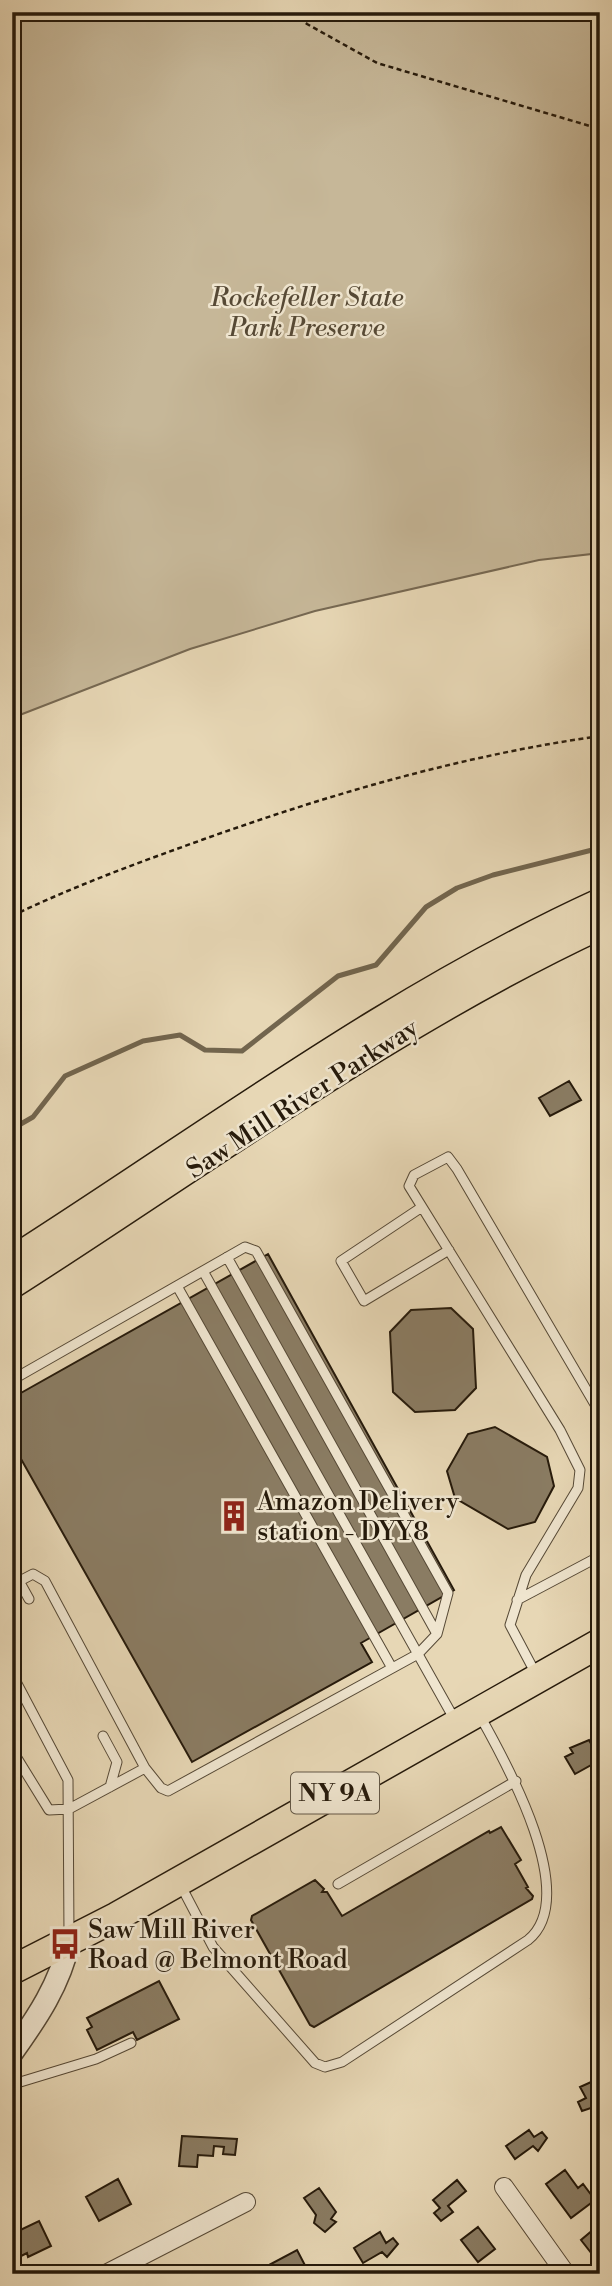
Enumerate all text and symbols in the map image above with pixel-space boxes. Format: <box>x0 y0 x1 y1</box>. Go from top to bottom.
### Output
park label: Rockefeller State Park Preserve <box>209 282 404 344</box>
street label: Saw Mill River Parkway <box>181 1012 425 1186</box>
place label: Amazon Delivery station - DYY8 <box>256 1486 459 1548</box>
building icon: Amazon Delivery station - DYY8 <box>217 1499 251 1533</box>
road number: NY 9A <box>291 1773 379 1814</box>
place label: Saw Mill River Road @ Belmont Road <box>88 1914 348 1976</box>
bus stop icon: Saw Mill River Road @ Belmont Road <box>48 1927 82 1961</box>

